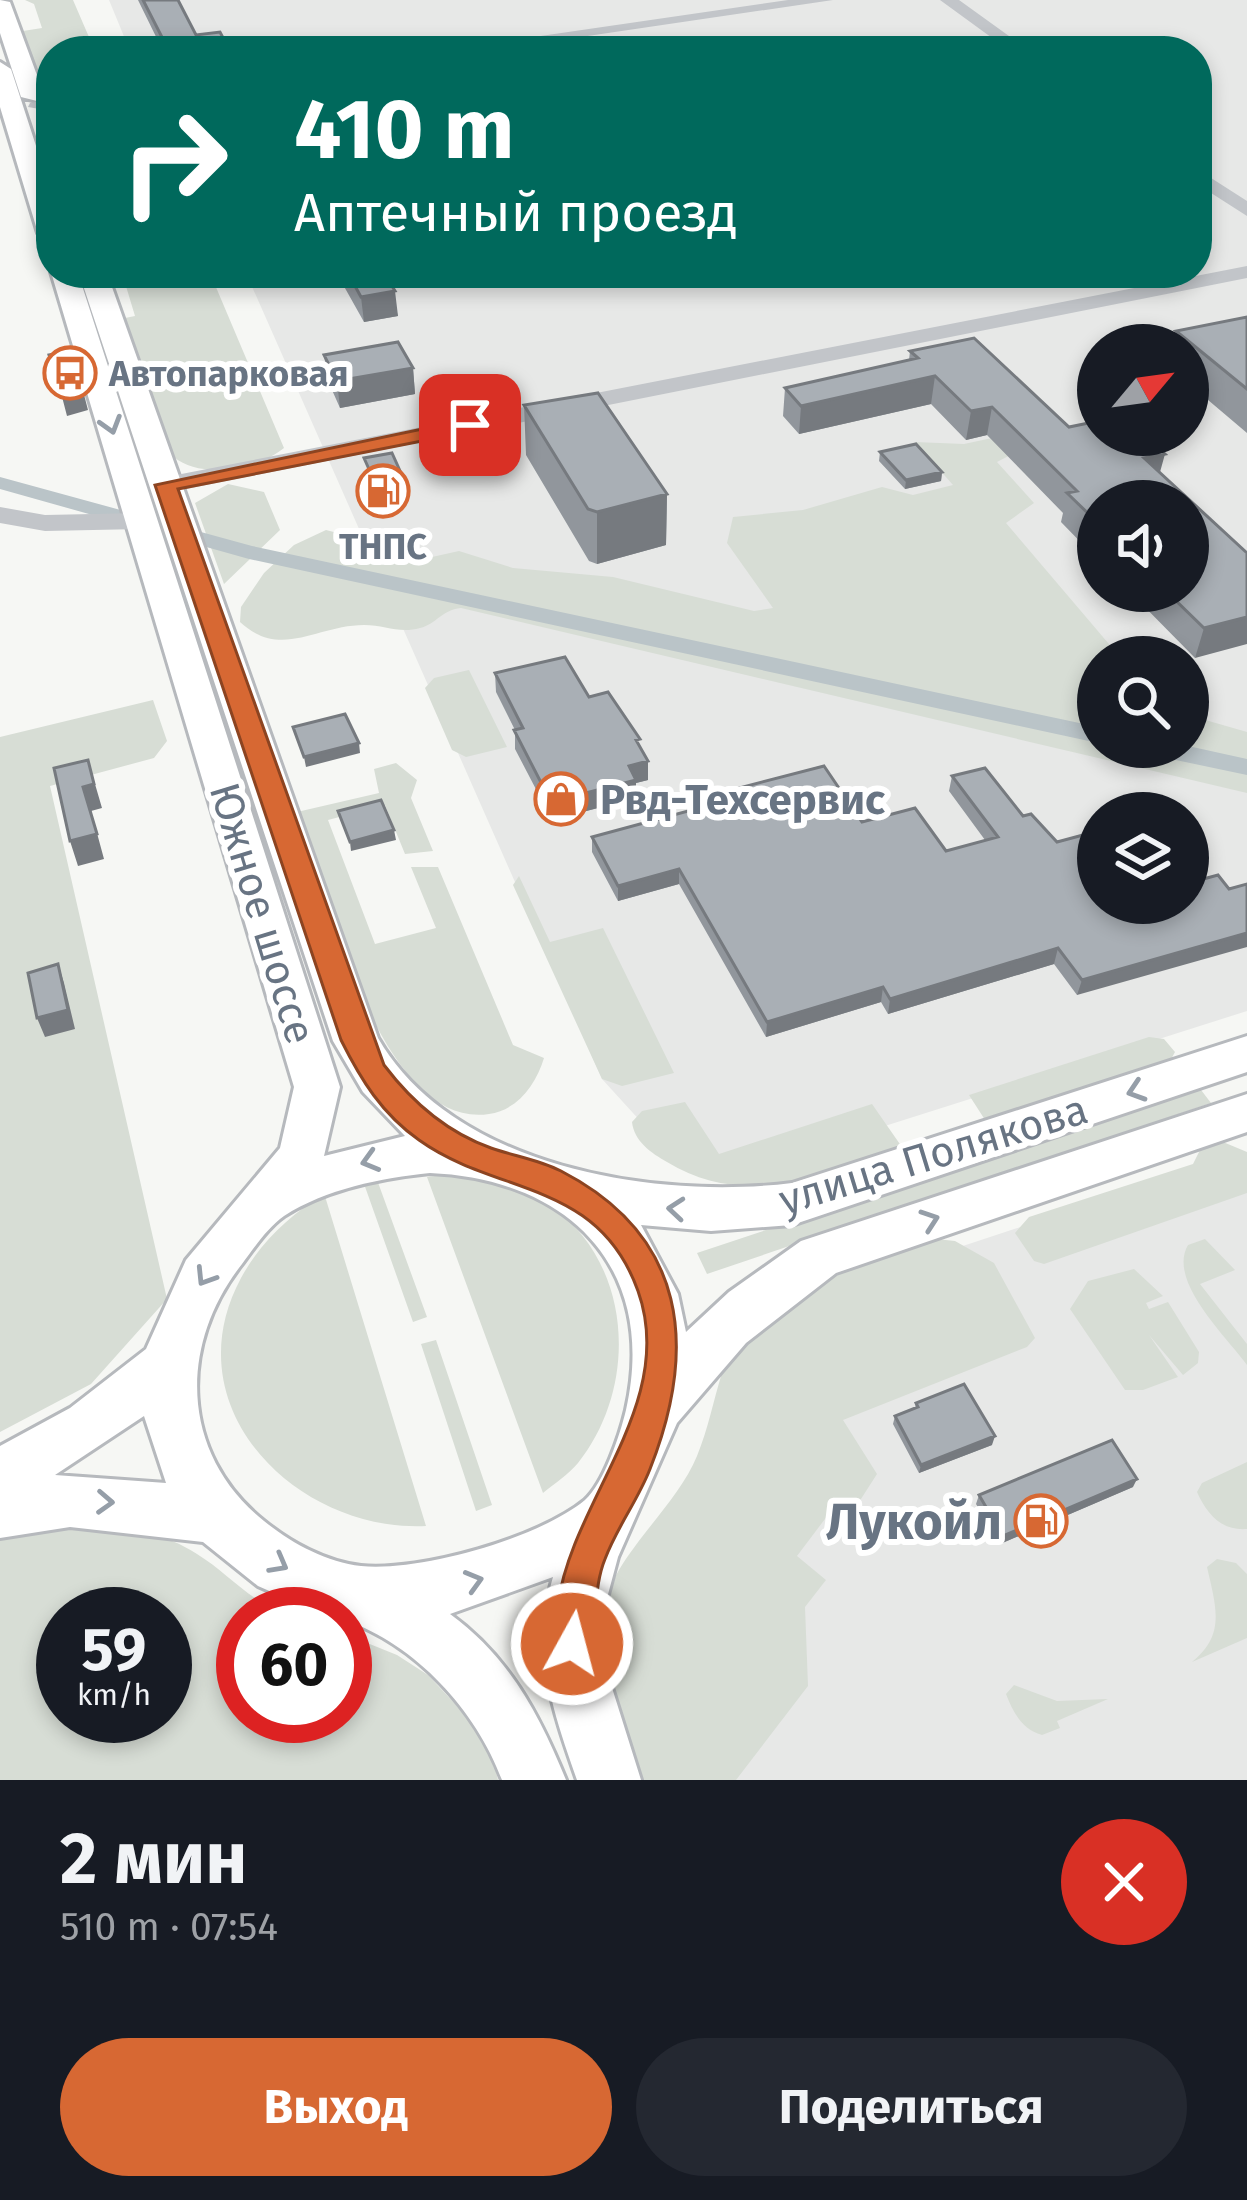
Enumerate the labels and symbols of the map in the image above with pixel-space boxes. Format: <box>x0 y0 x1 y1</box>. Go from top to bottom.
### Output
north arrow <box>1077 324 1209 456</box>
bus stop icon: Автопарковая <box>42 345 98 401</box>
place label: Автопарковая <box>108 352 349 396</box>
pin <box>419 374 521 476</box>
one-way arrow <box>97 414 122 435</box>
fuel station icon: ТНПС <box>355 463 411 519</box>
place label: ТНПС <box>339 525 427 569</box>
shop icon: Рвд-Техсервис <box>533 771 589 827</box>
place label: Рвд-Техсервис <box>600 775 885 825</box>
street label: Южное шоссе <box>199 777 325 1050</box>
one-way arrow <box>1126 1076 1147 1101</box>
street label: улица Полякова <box>773 1084 1094 1226</box>
one-way arrow <box>360 1146 381 1171</box>
one-way arrow <box>666 1197 685 1222</box>
one-way arrow <box>919 1209 940 1234</box>
one-way arrow <box>197 1263 219 1285</box>
one-way arrow <box>96 1489 115 1515</box>
place label: Лукойл <box>826 1491 1002 1553</box>
fuel station icon: Лукойл <box>1013 1493 1069 1549</box>
one-way arrow <box>267 1550 288 1573</box>
one-way arrow <box>463 1570 484 1595</box>
position arrow <box>509 1581 635 1707</box>
speed limit sign: 60 <box>216 1587 372 1743</box>

